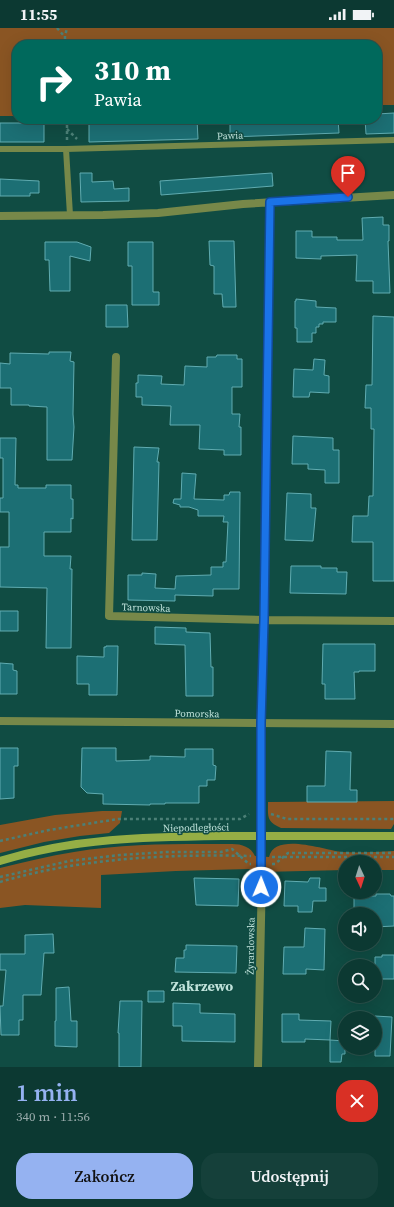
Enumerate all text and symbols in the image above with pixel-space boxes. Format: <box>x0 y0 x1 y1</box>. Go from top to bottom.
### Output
text: 11:55 <box>20 4 57 25</box>
text: 310 m <box>94 51 171 89</box>
icon: right <box>28 56 80 108</box>
text: Pawia <box>94 87 142 112</box>
street label: Pawia <box>217 129 244 142</box>
pin <box>331 156 365 197</box>
icon: arrive <box>337 162 359 184</box>
street label: Tarnowska <box>121 600 171 615</box>
street label: Pomorska <box>175 707 220 720</box>
street label: Niepodległości <box>163 820 229 835</box>
north arrow <box>338 855 382 899</box>
map controls <box>338 855 382 1055</box>
position arrow <box>240 866 282 908</box>
button: sound <box>338 907 382 951</box>
street label: Żyrardowska <box>244 916 258 975</box>
button: search <box>338 959 382 1003</box>
district label: Zakrzewo <box>171 976 233 996</box>
button: layers <box>338 1011 382 1055</box>
text: 1 min <box>16 1076 78 1109</box>
button: close <box>336 1080 378 1122</box>
text: 340 m · 11:56 <box>16 1108 90 1125</box>
button: Zakończ <box>16 1153 193 1199</box>
button: Udostępnij <box>201 1153 378 1199</box>

